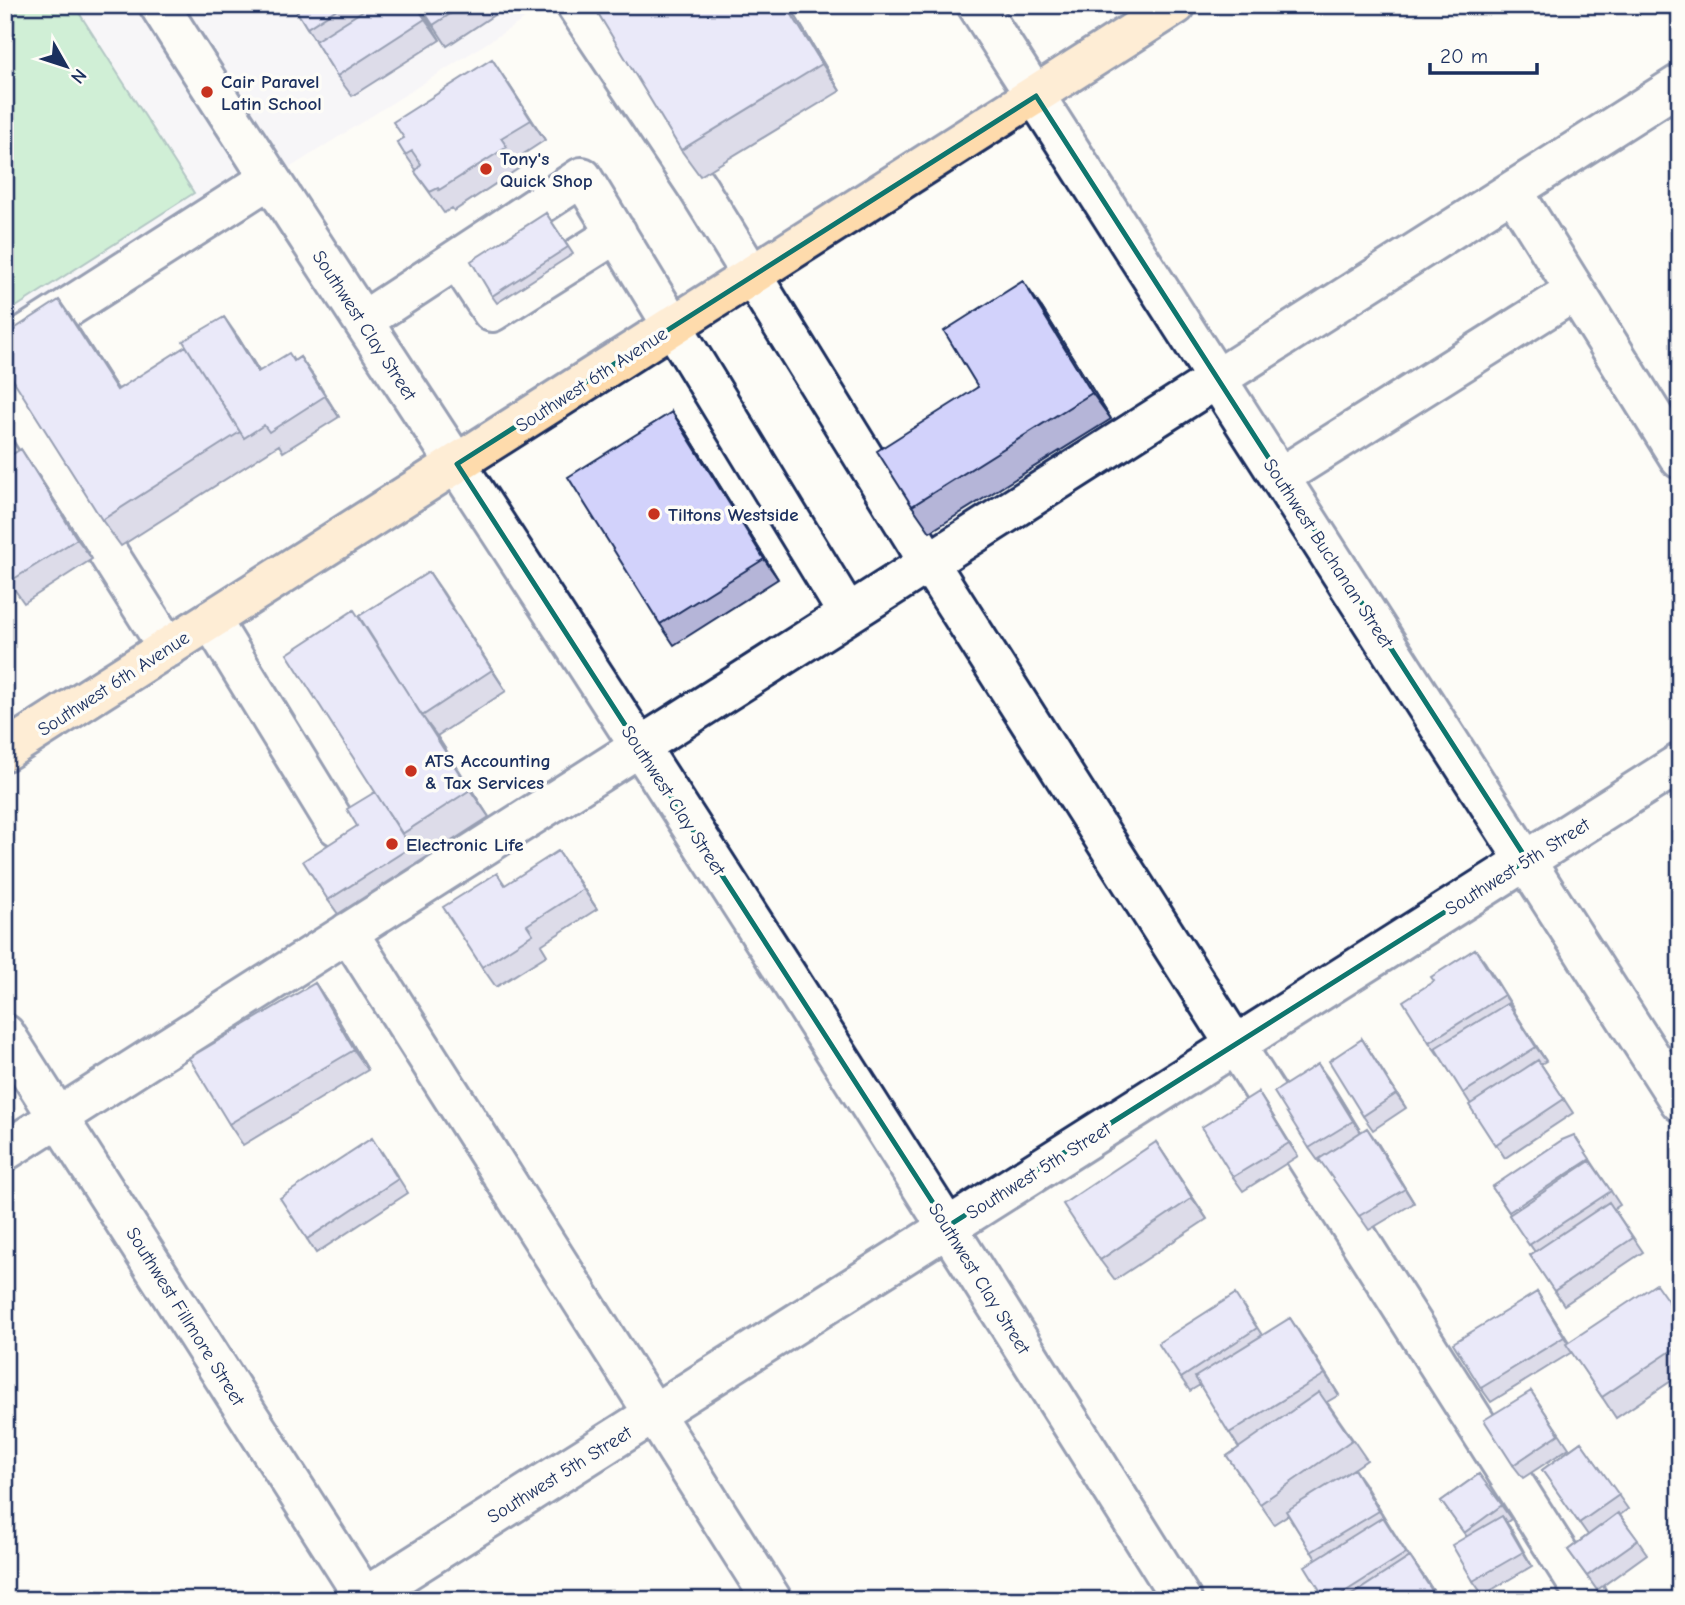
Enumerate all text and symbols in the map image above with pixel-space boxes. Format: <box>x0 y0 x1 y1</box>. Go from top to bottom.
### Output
north arrow <box>32 32 102 102</box>
scale bar <box>1430 32 1536 76</box>
text: 20 m <box>1440 44 1488 68</box>
text: N <box>66 64 91 88</box>
place label: Cair Paravel Latin School <box>221 71 322 115</box>
marker: Cair Paravel Latin School <box>199 84 215 100</box>
place label: Tony's Quick Shop <box>500 148 593 192</box>
marker: Tony's Quick Shop <box>478 161 494 177</box>
street label: Southwest Clay Street <box>308 247 421 405</box>
street label: Southwest 6th Avenue <box>512 323 671 437</box>
street label: Southwest Buchanan Street <box>1259 455 1398 653</box>
place label: Tiltons Westside <box>668 504 799 526</box>
marker: Tiltons Westside <box>646 506 662 522</box>
street label: Southwest 6th Avenue <box>34 627 193 741</box>
street label: Southwest Clay Street <box>617 722 730 880</box>
place label: ATS Accounting & Tax Services <box>425 750 551 794</box>
marker: ATS Accounting & Tax Services <box>403 763 419 779</box>
street label: Southwest 5th Street <box>1441 813 1594 920</box>
place label: Electronic Life <box>406 834 524 856</box>
marker: Electronic Life <box>384 836 400 852</box>
street label: Southwest 5th Street <box>962 1117 1115 1224</box>
street label: Southwest Clay Street <box>924 1199 1035 1359</box>
street label: Southwest Fillmore Street <box>121 1223 249 1410</box>
street label: Southwest 5th Street <box>483 1421 636 1528</box>

